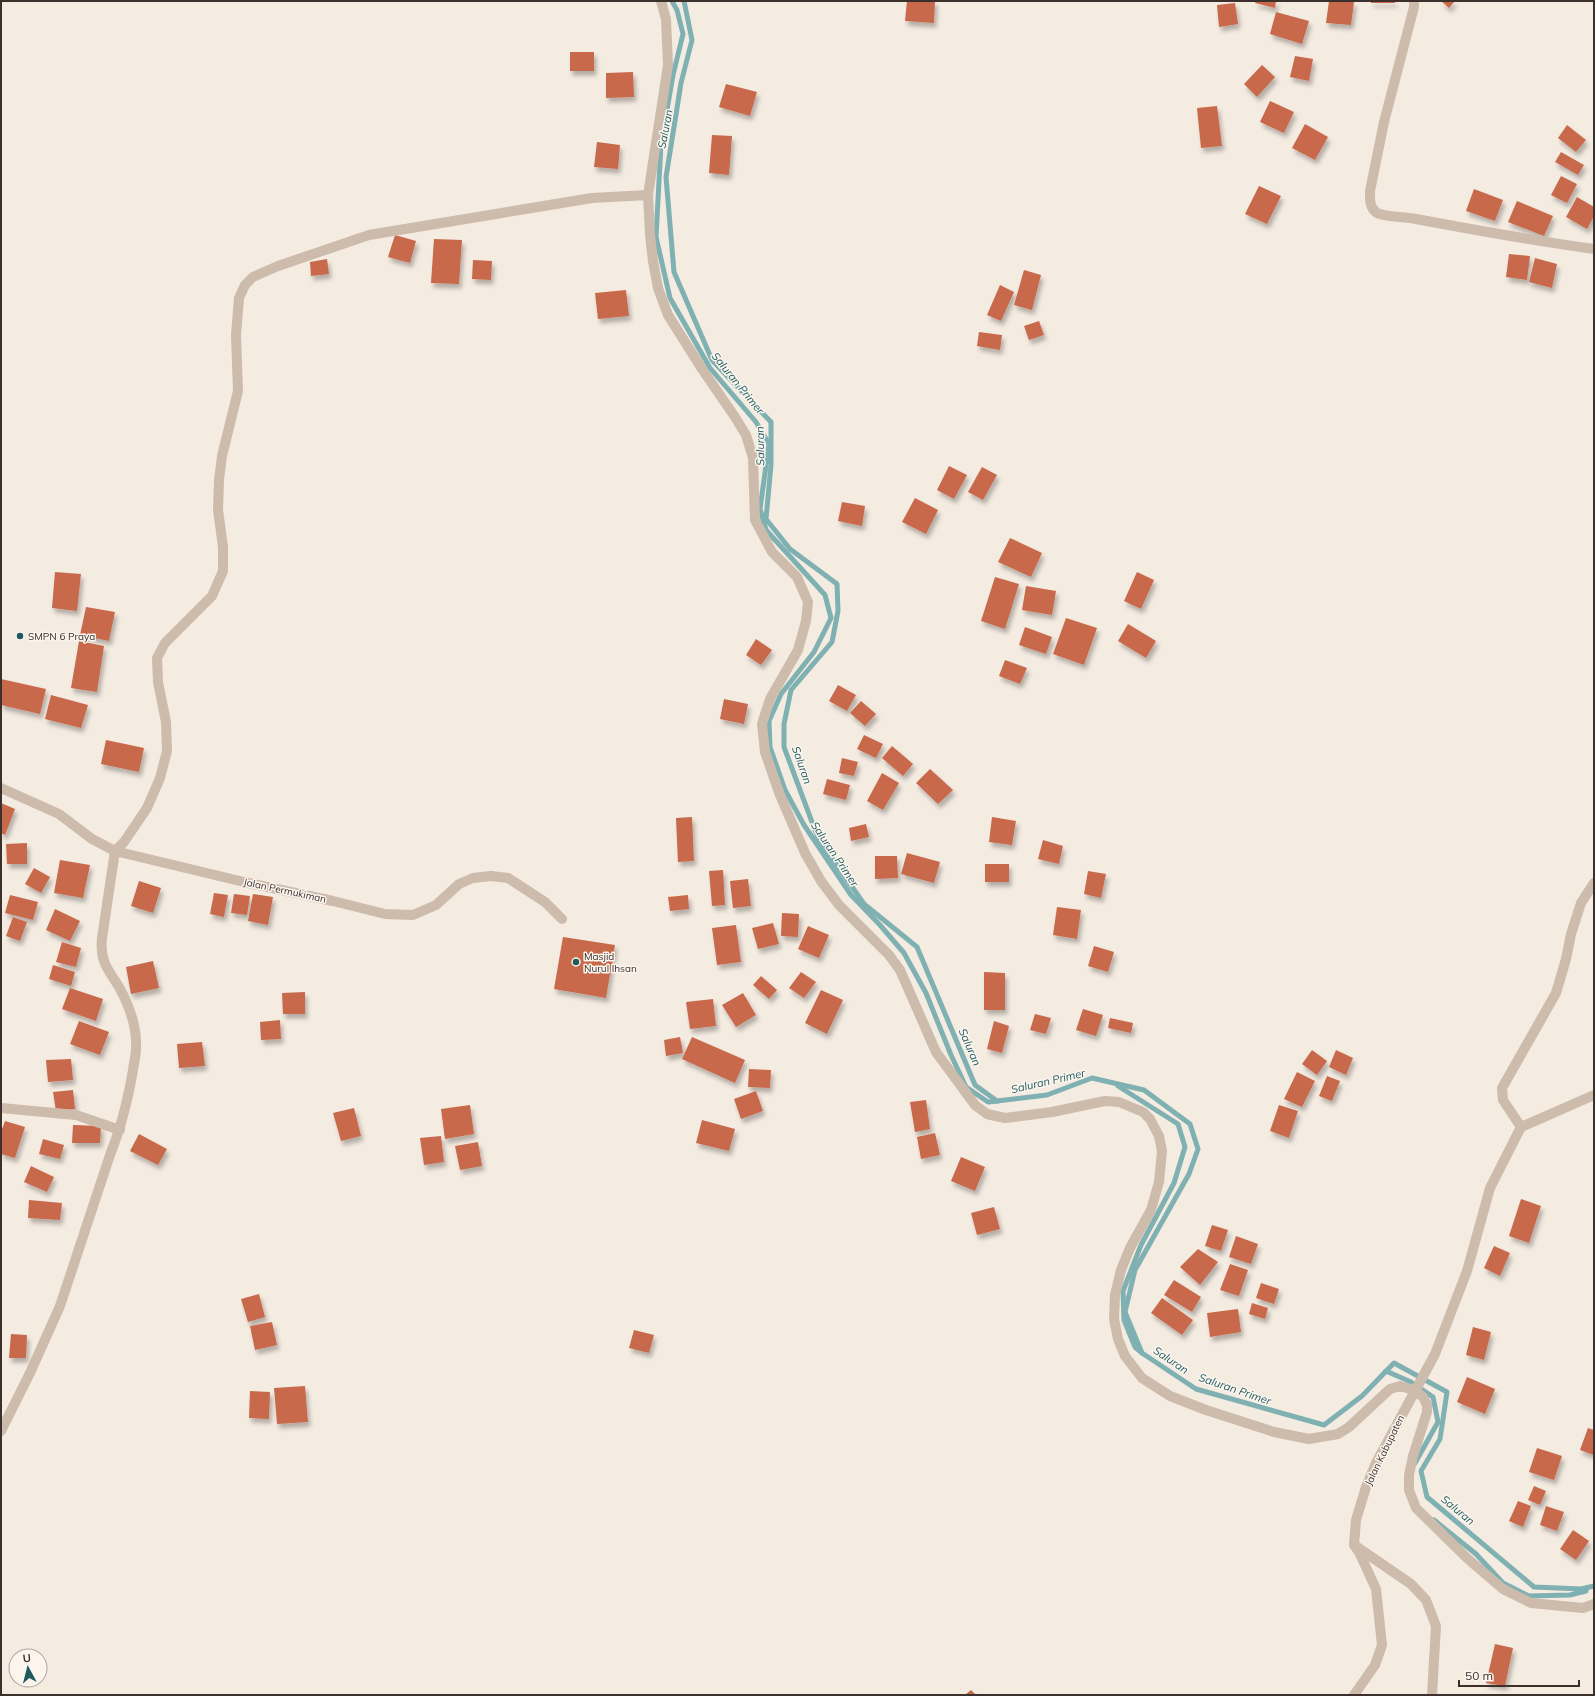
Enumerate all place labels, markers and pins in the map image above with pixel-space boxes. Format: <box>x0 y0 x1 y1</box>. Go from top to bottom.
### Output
place label: SMPN 6 Praya <box>28 630 95 643</box>
marker: SMPN 6 Praya <box>15 631 25 641</box>
place label: Masjid Nurul Ihsan <box>584 950 637 975</box>
marker: Masjid Nurul Ihsan <box>571 957 581 967</box>

